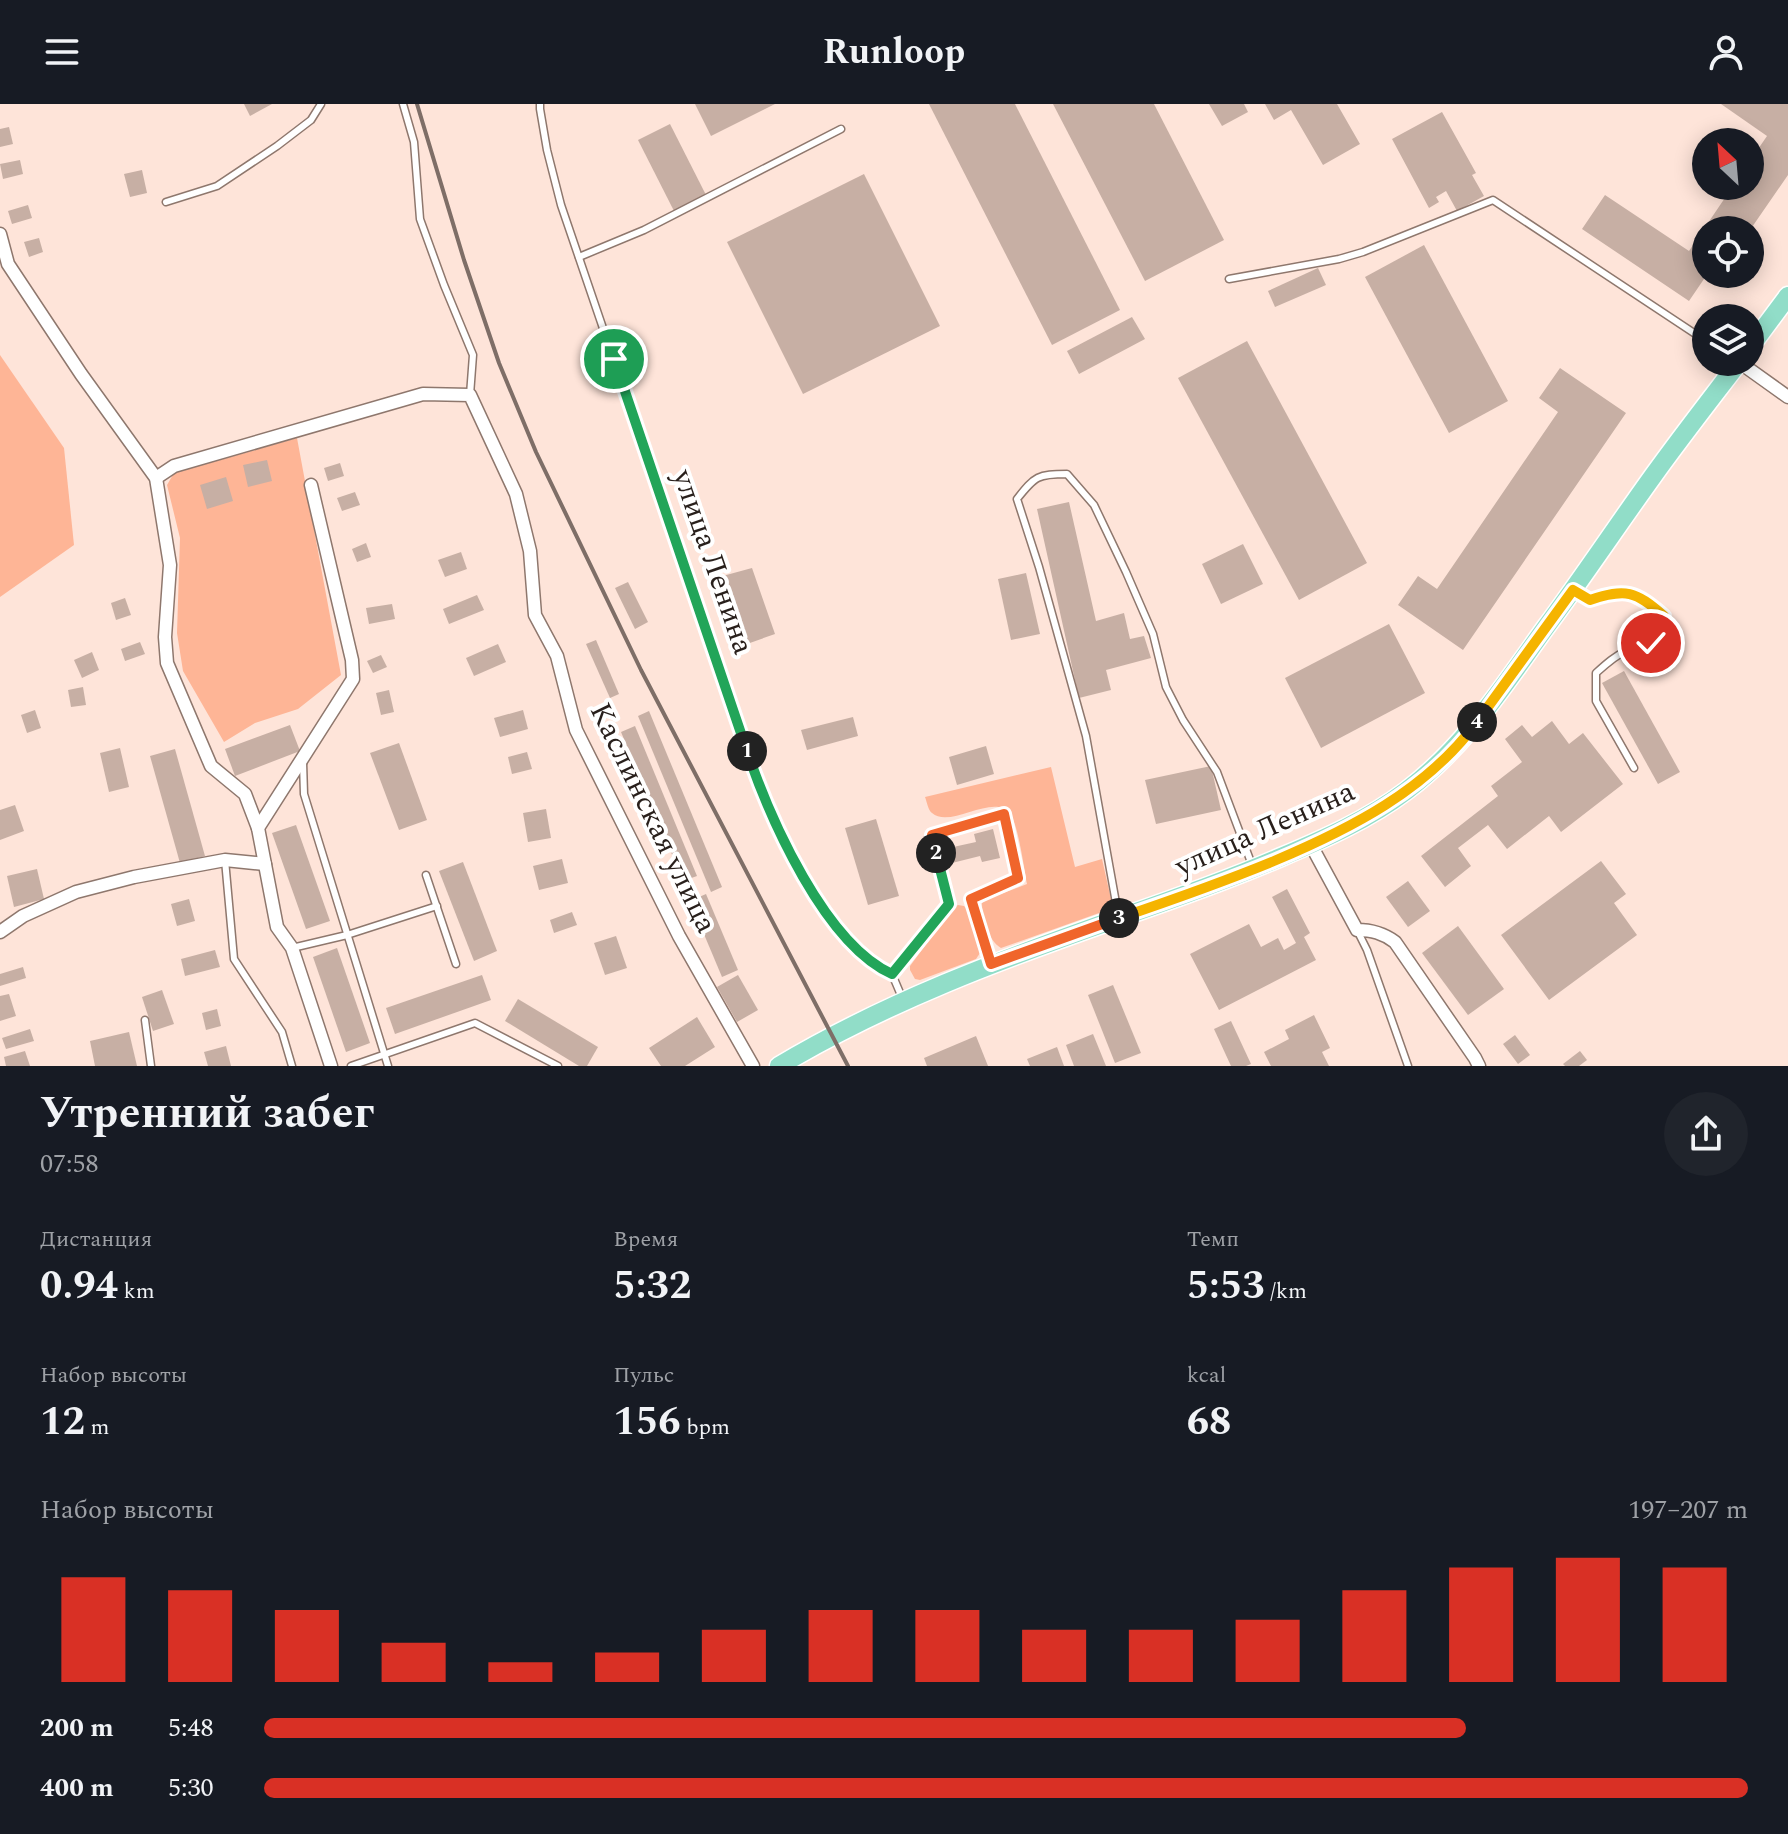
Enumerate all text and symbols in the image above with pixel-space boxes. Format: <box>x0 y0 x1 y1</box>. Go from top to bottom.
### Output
text: Runloop <box>823 25 965 80</box>
icon: menu <box>40 30 84 74</box>
icon: person <box>1704 30 1748 74</box>
north arrow <box>1692 128 1764 200</box>
map controls <box>1692 128 1764 376</box>
button: locate <box>1692 216 1764 288</box>
button: layers <box>1692 304 1764 376</box>
pin <box>580 325 648 393</box>
icon: arrive <box>592 337 636 381</box>
street label: улица Ленина <box>660 462 766 661</box>
pin <box>1617 609 1685 677</box>
icon: check <box>1629 621 1673 665</box>
street label: Каслинская улица <box>577 695 729 941</box>
pin: 4 <box>1457 702 1497 742</box>
text: 4 <box>1471 705 1483 738</box>
pin: 1 <box>727 731 767 771</box>
text: 1 <box>741 734 753 767</box>
street label: улица Ленина <box>1167 769 1363 890</box>
pin: 2 <box>916 833 956 873</box>
text: 2 <box>930 836 942 869</box>
pin: 3 <box>1099 898 1139 938</box>
text: 3 <box>1113 901 1125 934</box>
text: Утренний забег <box>40 1080 374 1147</box>
button: share <box>1664 1092 1748 1176</box>
text: 07:58 <box>40 1144 99 1184</box>
text: Дистанция <box>40 1223 152 1256</box>
text: Время <box>613 1223 678 1256</box>
text: Темп <box>1187 1223 1239 1256</box>
text: 0.94 <box>40 1256 118 1317</box>
text: 5:32 <box>613 1256 691 1317</box>
text: 5:53 <box>1187 1256 1265 1317</box>
text: km <box>118 1275 155 1308</box>
text: /km <box>1265 1275 1307 1308</box>
text: Набор высоты <box>40 1359 187 1392</box>
text: Пульс <box>613 1359 674 1392</box>
text: kcal <box>1187 1359 1226 1392</box>
text: 12 <box>40 1392 85 1453</box>
text: 156 <box>613 1392 681 1453</box>
text: 68 <box>1187 1392 1232 1453</box>
text: m <box>85 1411 109 1444</box>
text: bpm <box>681 1411 730 1444</box>
text: Набор высоты <box>40 1490 214 1530</box>
text: 197–207 m <box>1628 1490 1748 1530</box>
text: 200 m <box>40 1708 114 1748</box>
text: 5:48 <box>168 1708 214 1748</box>
text: 400 m <box>40 1768 114 1808</box>
text: 5:30 <box>168 1768 214 1808</box>

